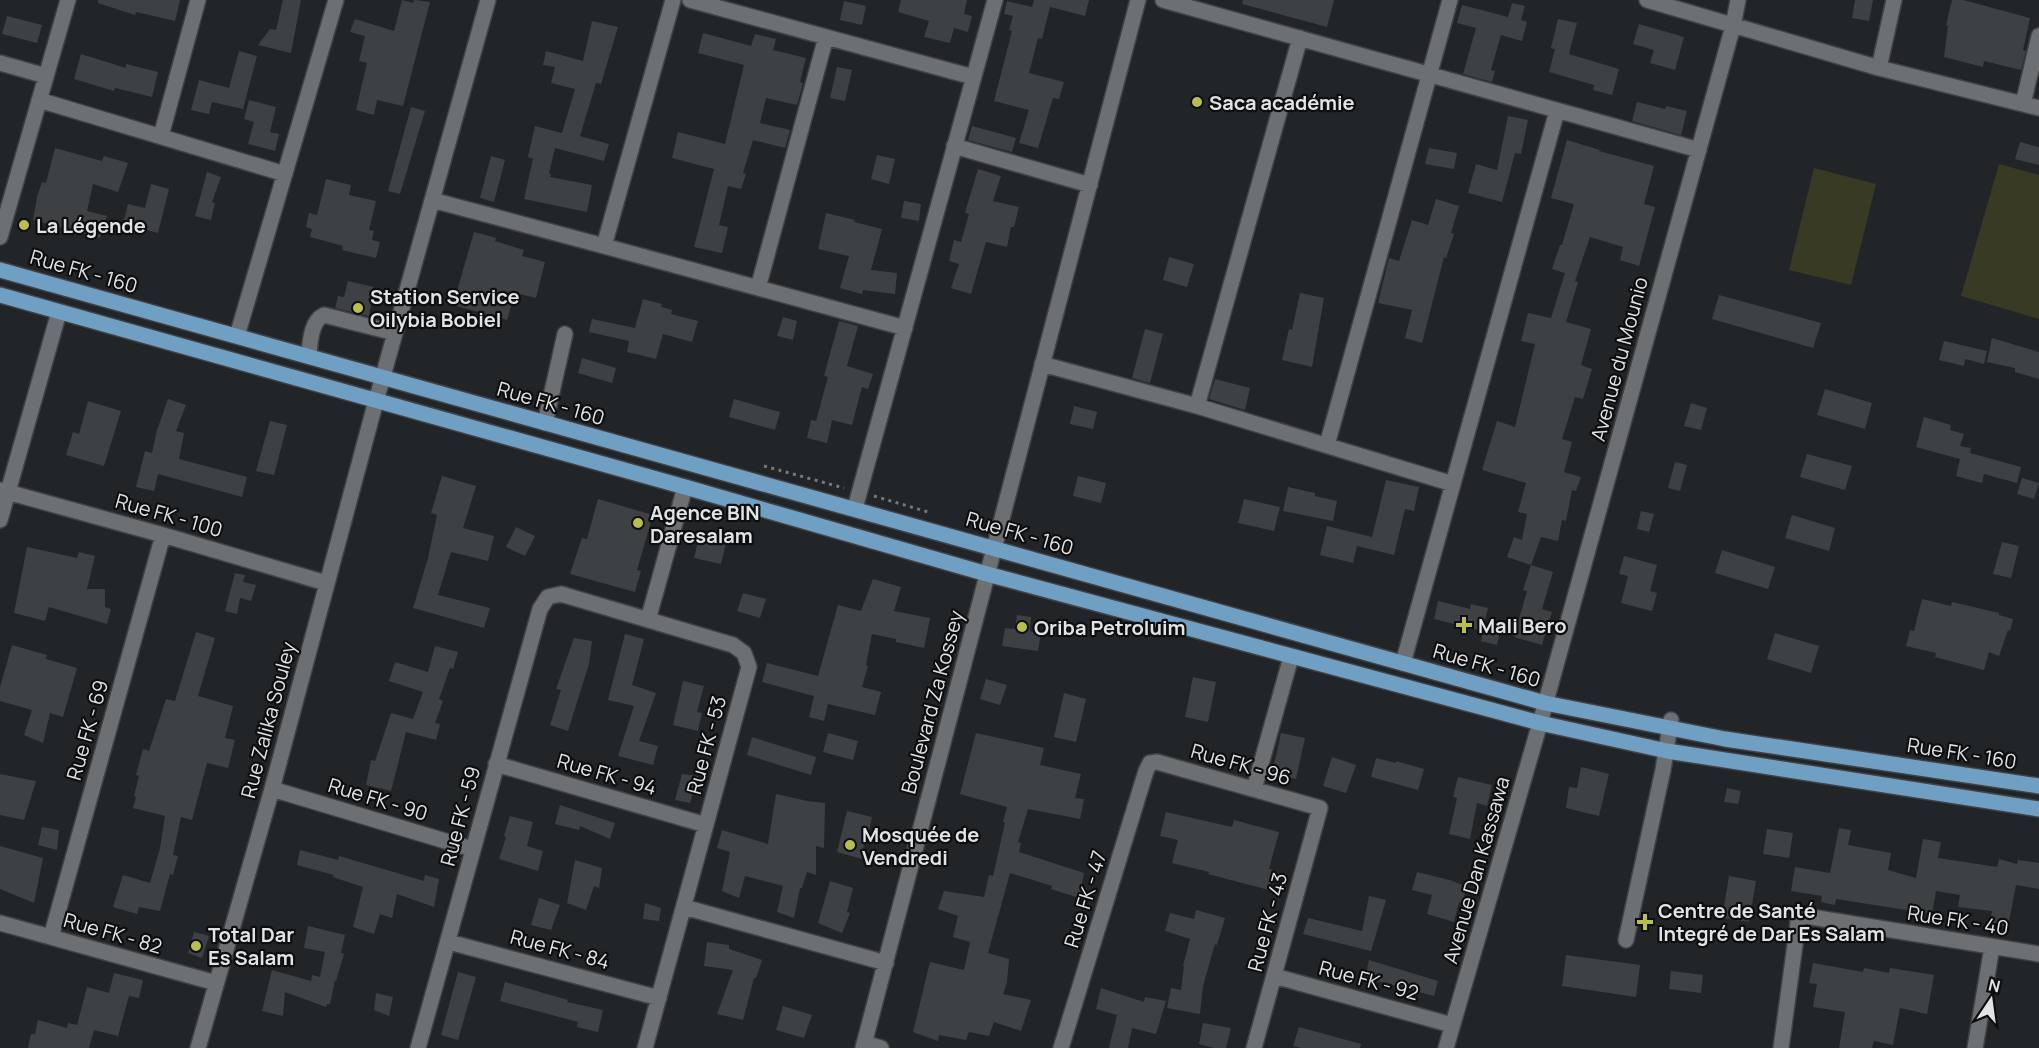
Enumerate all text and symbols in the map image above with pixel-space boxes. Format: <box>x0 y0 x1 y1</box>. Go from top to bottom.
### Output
place label: Saca académie <box>1209 89 1355 116</box>
marker: Saca académie <box>1190 95 1204 109</box>
place label: La Légende <box>36 212 146 239</box>
marker: La Légende <box>17 218 31 232</box>
street label: Rue FK - 160 <box>27 243 141 299</box>
street label: Avenue du Mounio <box>1584 274 1654 444</box>
place label: Station Service Oilybia Bobiel <box>370 283 520 333</box>
marker: Station Service Oilybia Bobiel <box>351 301 365 315</box>
street label: Rue FK - 160 <box>494 375 608 431</box>
street label: Rue FK - 100 <box>112 487 226 543</box>
place label: Agence BIN Daresalam <box>650 499 760 549</box>
street label: Rue FK - 160 <box>963 505 1077 561</box>
marker: Agence BIN Daresalam <box>631 516 645 530</box>
street label: Boulevard Za Kossey <box>895 607 970 797</box>
place label: Mali Bero <box>1478 612 1567 639</box>
place label: Oriba Petroluim <box>1034 614 1186 641</box>
marker: Mali Bero <box>1455 616 1473 634</box>
marker: Oriba Petroluim <box>1015 620 1029 634</box>
street label: Rue FK - 160 <box>1430 637 1544 693</box>
street label: Rue Zalika Souley <box>234 638 302 801</box>
street label: Rue FK - 69 <box>60 677 114 783</box>
street label: Rue FK - 53 <box>680 693 732 797</box>
street label: Rue FK - 160 <box>1905 731 2019 775</box>
street label: Rue FK - 96 <box>1188 737 1294 791</box>
street label: Rue FK - 94 <box>554 747 660 801</box>
street label: Rue FK - 59 <box>434 763 486 869</box>
street label: Rue FK - 90 <box>325 771 431 827</box>
street label: Avenue Dan Kassawa <box>1436 773 1516 967</box>
place label: Mosquée de Vendredi <box>862 821 979 871</box>
marker: Mosquée de Vendredi <box>843 838 857 852</box>
street label: Rue FK - 47 <box>1057 847 1113 951</box>
street label: Rue FK - 43 <box>1241 870 1293 974</box>
place label: Centre de Santé Integré de Dar Es Salam <box>1658 897 1885 947</box>
street label: Rue FK - 40 <box>1905 899 2011 941</box>
street label: Rue FK - 82 <box>61 906 165 960</box>
marker: Centre de Santé Integré de Dar Es Salam <box>1636 913 1654 931</box>
place label: Total Dar Es Salam <box>208 921 294 971</box>
street label: Rue FK - 84 <box>507 923 613 975</box>
marker: Total Dar Es Salam <box>189 939 203 953</box>
street label: Rue FK - 92 <box>1316 954 1422 1006</box>
north arrow <box>1961 970 2021 1030</box>
text: N <box>1986 973 2002 997</box>

